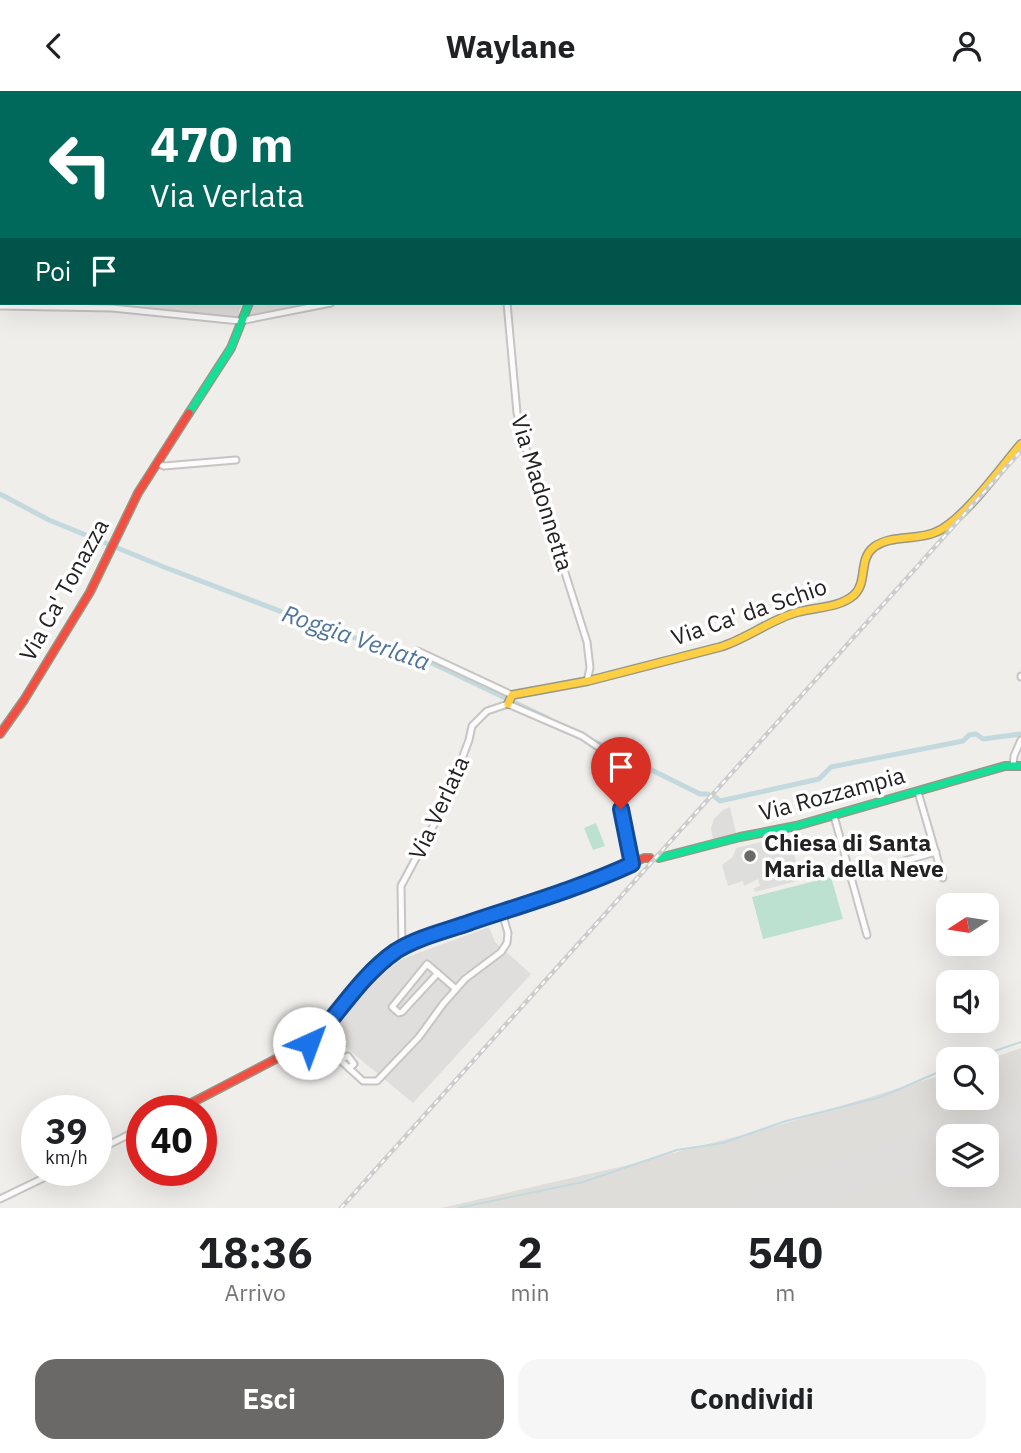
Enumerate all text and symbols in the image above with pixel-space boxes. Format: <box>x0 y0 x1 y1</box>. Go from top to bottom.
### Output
text: Waylane <box>445 25 576 67</box>
icon: back <box>35 27 73 65</box>
icon: person <box>948 27 986 65</box>
text: 470 m <box>150 112 294 175</box>
icon: left <box>35 119 126 210</box>
text: Via Verlata <box>150 174 304 216</box>
icon: arrive <box>85 252 123 290</box>
text: Poi <box>35 254 71 288</box>
street label: Via Madonnetta <box>505 411 581 574</box>
street label: Via Ca' Tonazza <box>12 513 115 666</box>
street label: Via Ca' da Schio <box>667 570 830 652</box>
water label: Roggia Verlata <box>278 597 434 677</box>
pin <box>591 737 651 809</box>
icon: arrive <box>602 748 640 786</box>
street label: Via Verlata <box>401 751 475 864</box>
street label: Via Rozzampia <box>756 759 908 827</box>
place label: Chiesa di Santa Maria della Neve <box>764 827 944 883</box>
marker: Chiesa di Santa Maria della Neve <box>742 848 758 864</box>
north arrow <box>936 893 999 955</box>
map controls <box>936 893 999 1187</box>
button: sound <box>936 970 999 1033</box>
position arrow <box>272 1006 346 1080</box>
button: search <box>936 1047 999 1110</box>
speed limit sign: 40 <box>126 1095 217 1186</box>
text: 39 <box>45 1108 88 1154</box>
button: layers <box>936 1124 999 1187</box>
text: km/h <box>45 1146 88 1169</box>
text: 18:36 <box>198 1225 313 1280</box>
text: 2 <box>517 1225 543 1280</box>
text: 540 <box>747 1225 823 1280</box>
text: Arrivo <box>225 1277 286 1307</box>
text: min <box>511 1277 549 1307</box>
text: m <box>775 1277 795 1307</box>
button: Esci <box>35 1359 504 1439</box>
button: Condividi <box>518 1359 986 1439</box>

